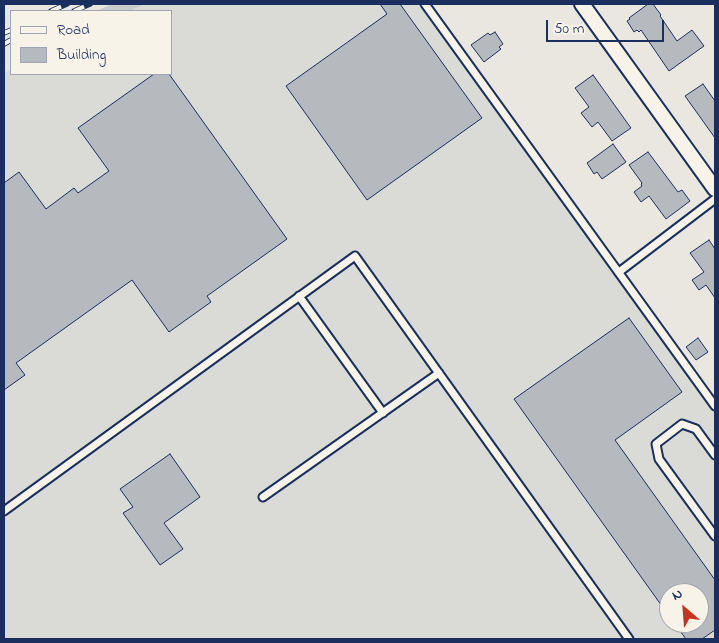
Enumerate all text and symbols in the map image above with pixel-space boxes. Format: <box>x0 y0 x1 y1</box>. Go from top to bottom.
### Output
legend <box>10 10 172 75</box>
scale bar <box>549 10 666 42</box>
text: 50 m <box>554 18 584 40</box>
text: Road <box>57 19 90 41</box>
text: Building <box>57 44 106 66</box>
north arrow <box>659 583 709 633</box>
text: N <box>668 584 686 607</box>

